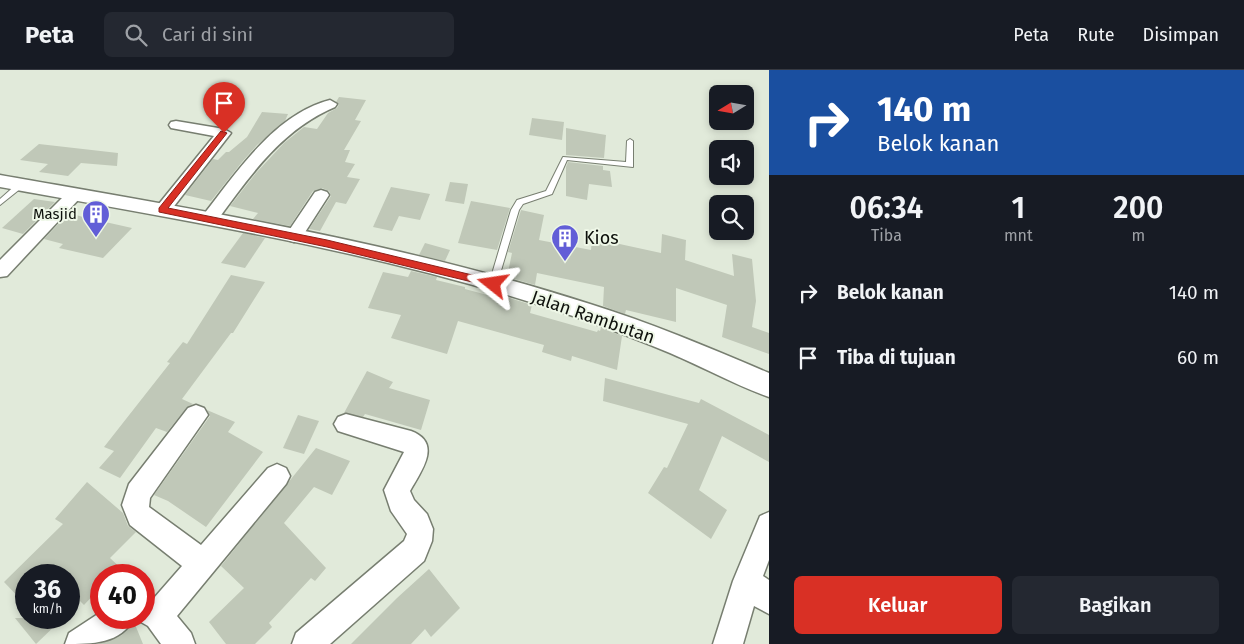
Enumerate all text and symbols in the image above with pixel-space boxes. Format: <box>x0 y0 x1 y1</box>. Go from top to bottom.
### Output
search box <box>104 12 454 57</box>
text: Peta <box>25 21 74 49</box>
icon: search <box>122 21 150 49</box>
text: Cari di sini <box>162 23 253 46</box>
text: Peta <box>1013 24 1049 46</box>
text: Rute <box>1077 24 1115 46</box>
text: Disimpan <box>1143 24 1219 46</box>
pin <box>203 82 245 133</box>
north arrow <box>709 85 754 130</box>
map controls <box>709 85 754 240</box>
text: 140 m <box>877 88 971 130</box>
icon: arrive <box>210 89 238 117</box>
icon: right <box>794 90 859 155</box>
text: Belok kanan <box>877 130 999 157</box>
button: sound <box>709 140 754 185</box>
text: 06:34 <box>850 190 923 226</box>
text: 1 <box>1011 190 1025 226</box>
text: 200 <box>1113 190 1163 226</box>
button: search <box>709 195 754 240</box>
building icon: Masjid <box>81 199 111 238</box>
place label: Masjid <box>33 205 77 223</box>
building icon: Kios <box>550 223 580 262</box>
text: Tiba <box>871 226 902 245</box>
text: mnt <box>1004 226 1033 245</box>
text: m <box>1132 226 1145 245</box>
place label: Kios <box>584 227 619 249</box>
position arrow <box>466 257 518 309</box>
icon: right <box>794 279 822 307</box>
text: Belok kanan <box>837 281 944 304</box>
text: 140 m <box>1169 281 1219 304</box>
street label: Jalan Rambutan <box>528 286 658 348</box>
icon: arrive <box>794 344 822 372</box>
text: Tiba di tujuan <box>837 346 956 369</box>
text: 60 m <box>1177 346 1219 369</box>
speed limit sign: 40 <box>90 564 155 629</box>
text: 36 <box>34 575 61 605</box>
button: Keluar <box>794 576 1002 634</box>
button: Bagikan <box>1012 576 1219 634</box>
text: km/h <box>33 602 62 616</box>

